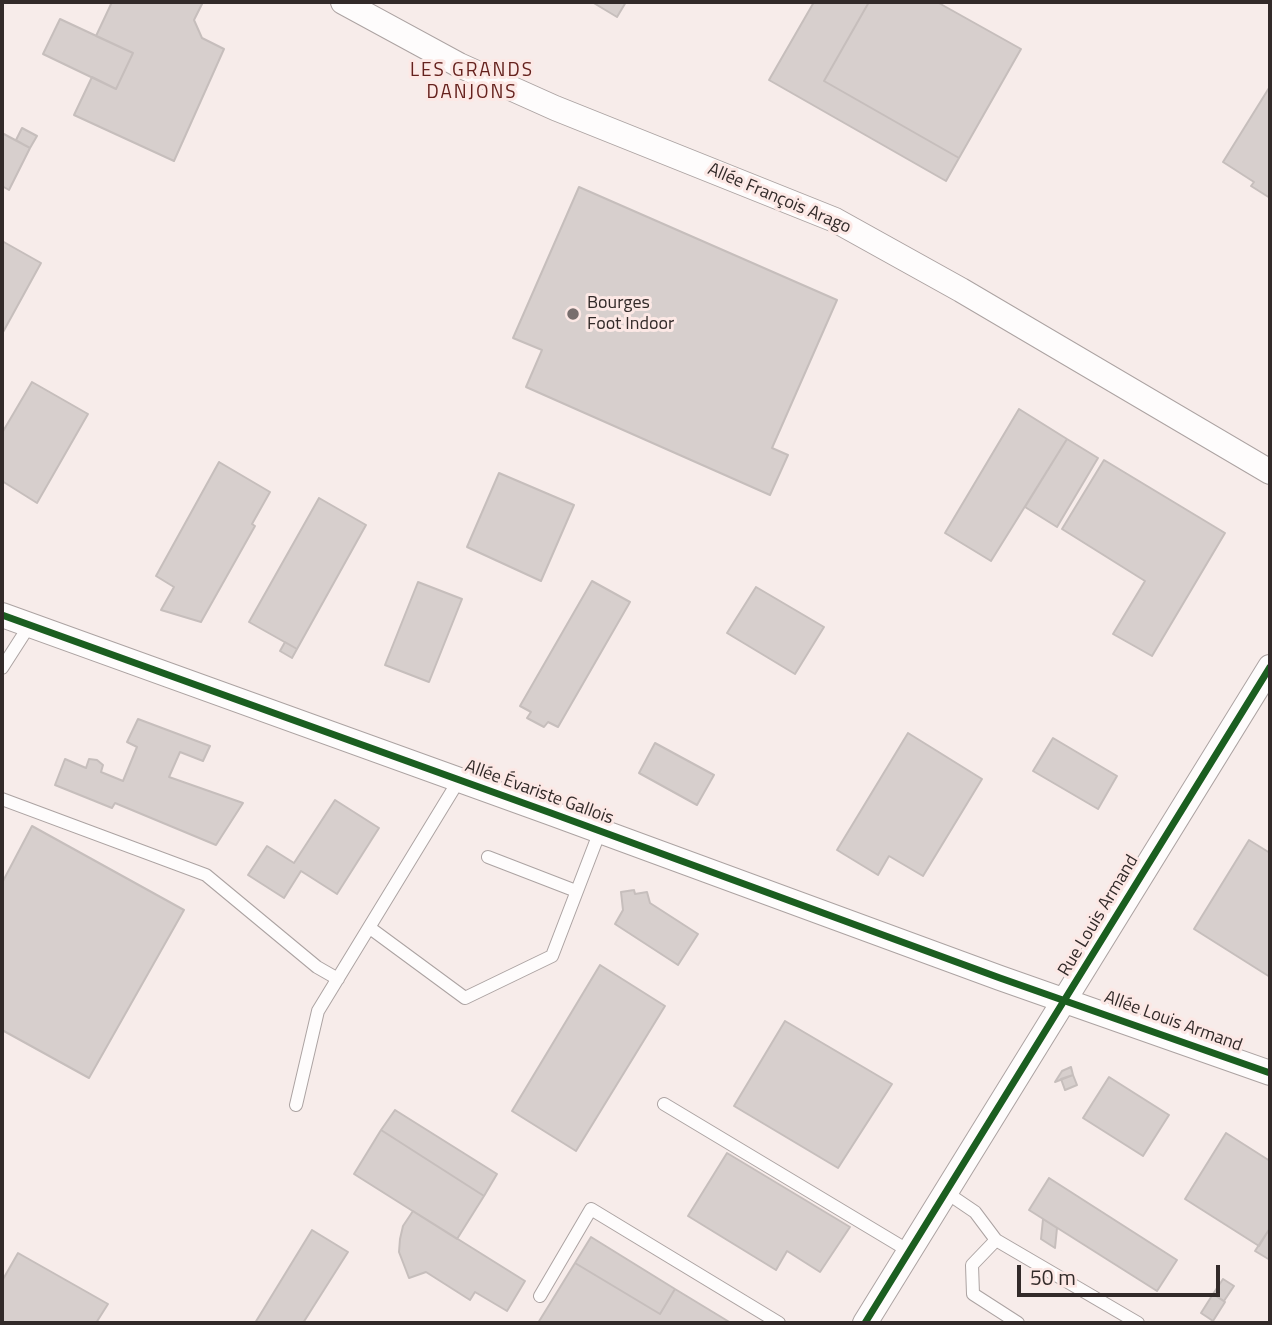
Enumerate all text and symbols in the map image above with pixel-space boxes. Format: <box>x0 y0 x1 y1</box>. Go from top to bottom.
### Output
district label: LES GRANDS DANJONS <box>411 60 533 104</box>
street label: Allée François Arago <box>704 159 854 239</box>
place label: Bourges Foot Indoor <box>587 293 674 336</box>
marker: Bourges Foot Indoor <box>565 306 581 322</box>
street label: Allée Évariste Gallois <box>462 756 616 830</box>
street label: Rue Louis Armand <box>1054 851 1144 981</box>
street label: Allée Louis Armand <box>1101 987 1245 1057</box>
scale bar <box>1020 1252 1223 1296</box>
text: 50 m <box>1030 1261 1076 1293</box>

